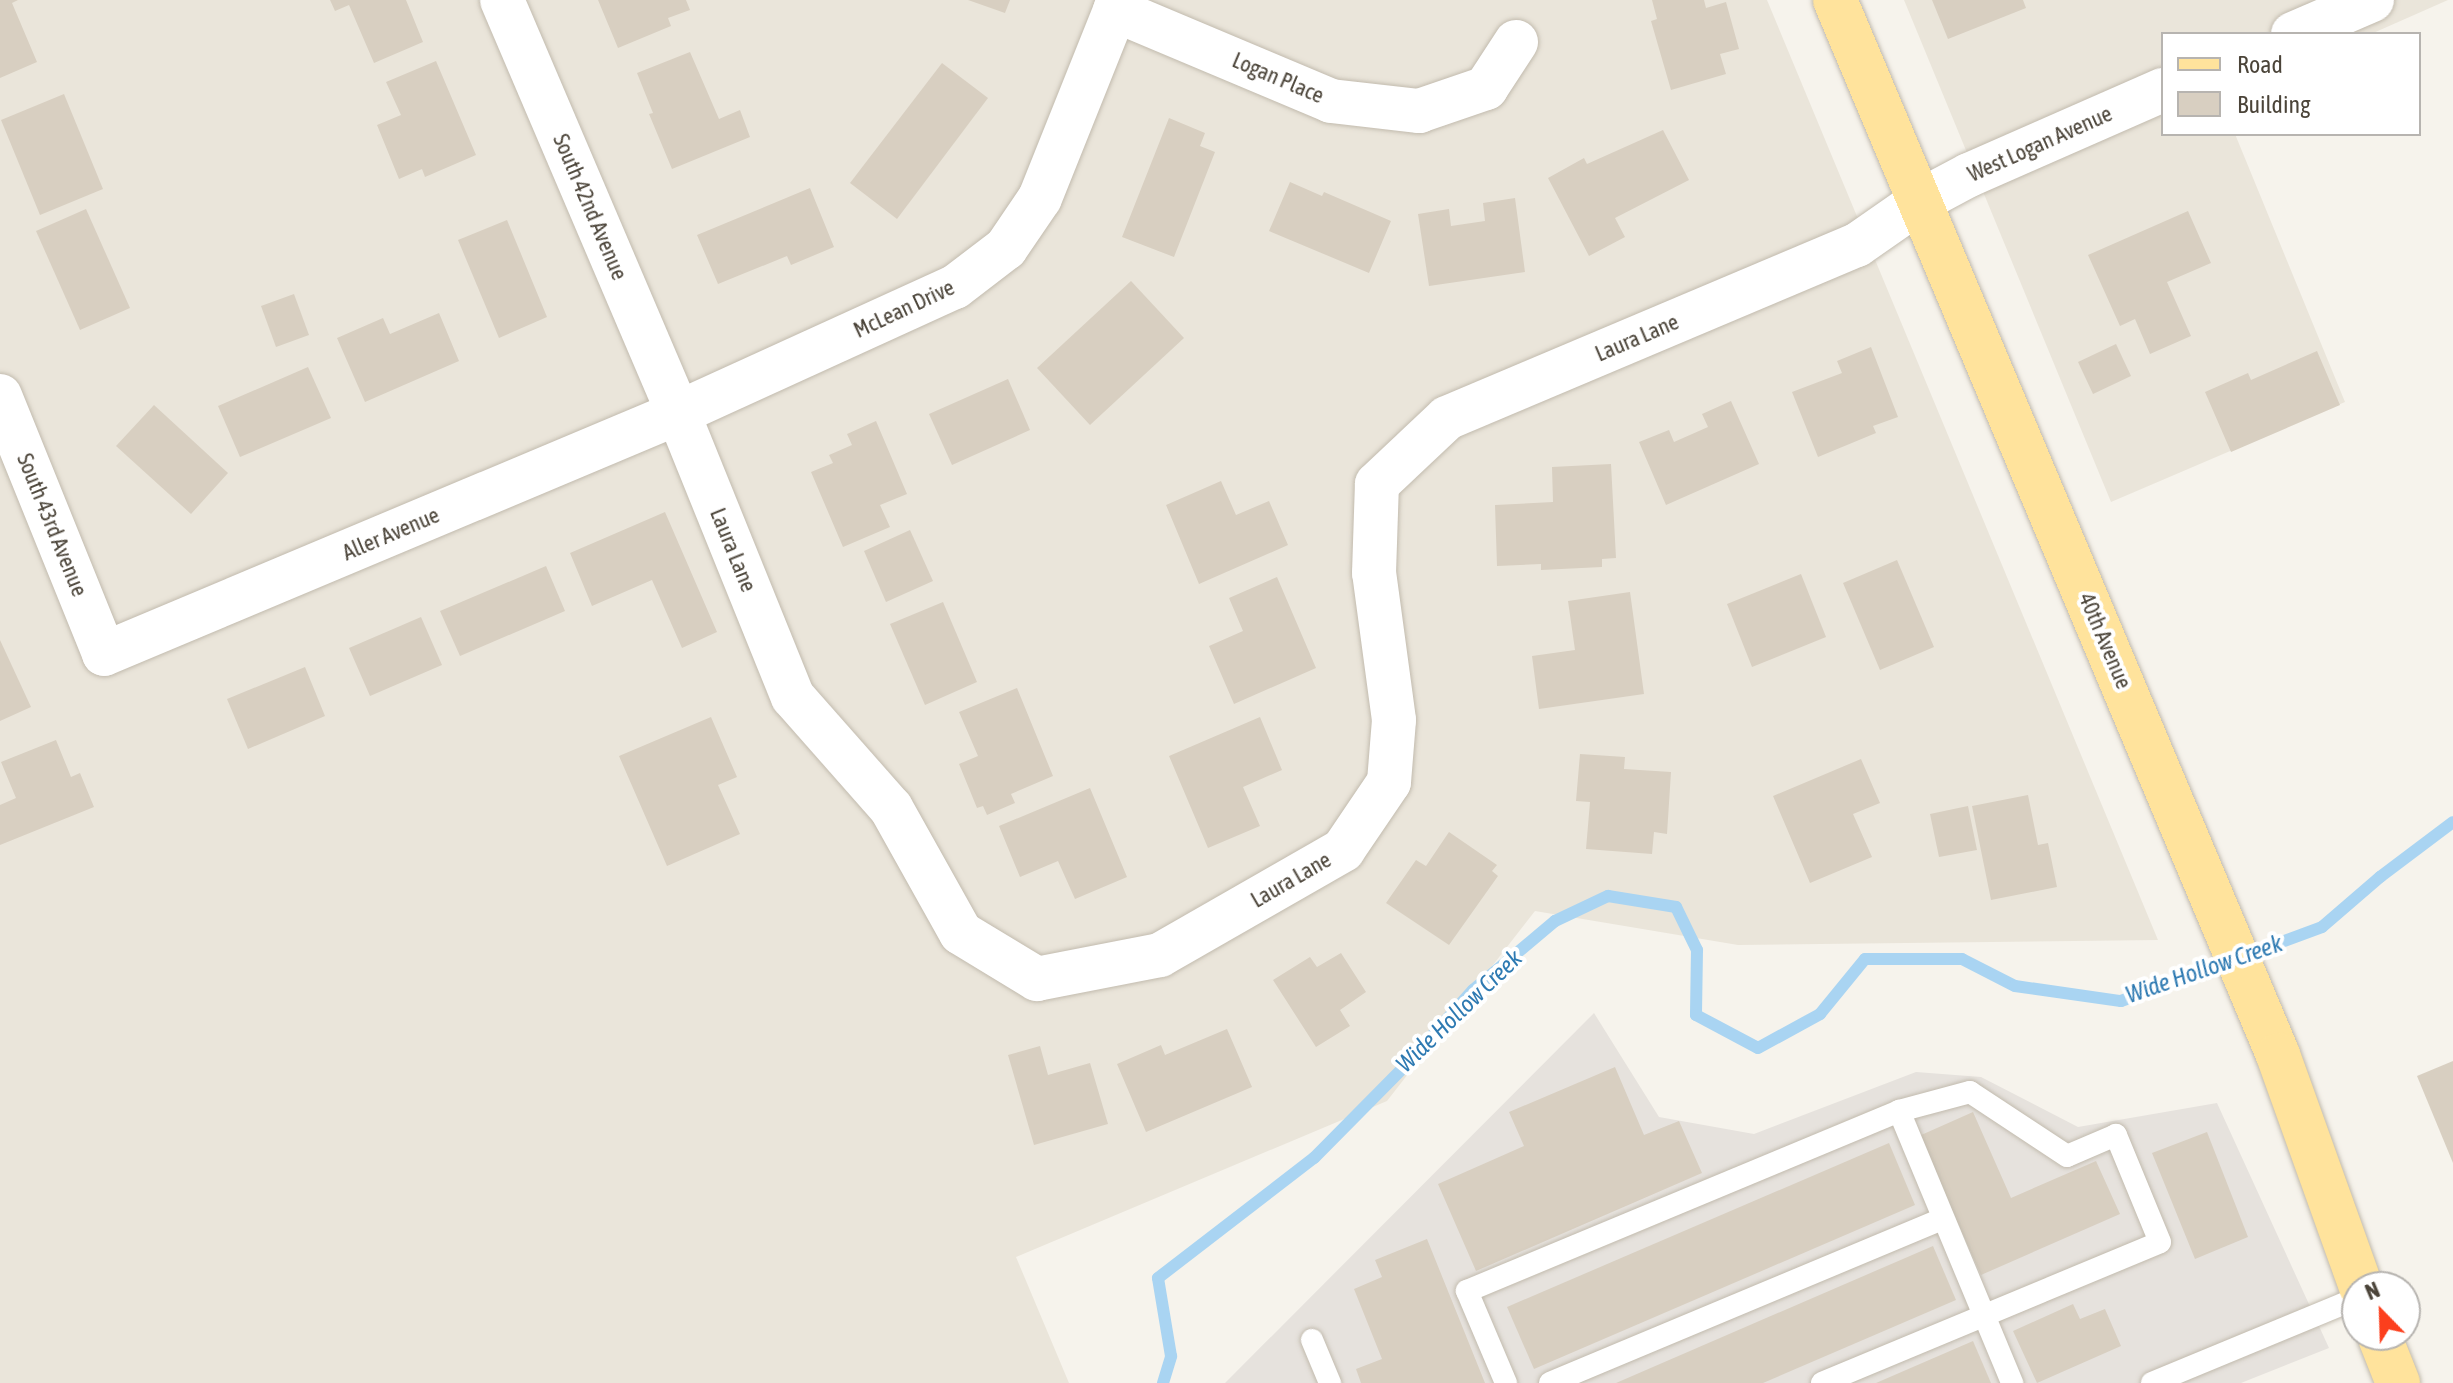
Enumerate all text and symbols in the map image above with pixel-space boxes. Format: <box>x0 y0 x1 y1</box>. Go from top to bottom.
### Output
legend <box>2161 32 2421 136</box>
street label: Logan Place <box>1228 47 1328 109</box>
text: Road <box>2237 51 2283 78</box>
text: Building <box>2237 91 2310 118</box>
street label: West Logan Avenue <box>1964 100 2116 188</box>
street label: South 42nd Avenue <box>547 130 633 284</box>
street label: McLean Drive <box>849 274 959 344</box>
street label: Laura Lane <box>1591 309 1683 367</box>
street label: South 43rd Avenue <box>11 450 93 600</box>
street label: Aller Avenue <box>339 502 443 566</box>
street label: Laura Lane <box>704 504 762 596</box>
street label: 40th Avenue <box>2073 589 2137 693</box>
street label: Laura Lane <box>1246 847 1336 913</box>
water label: Wide Hollow Creek <box>2122 929 2286 1009</box>
water label: Wide Hollow Creek <box>1390 944 1528 1078</box>
north arrow <box>2341 1271 2421 1351</box>
text: N <box>2361 1276 2383 1305</box>

